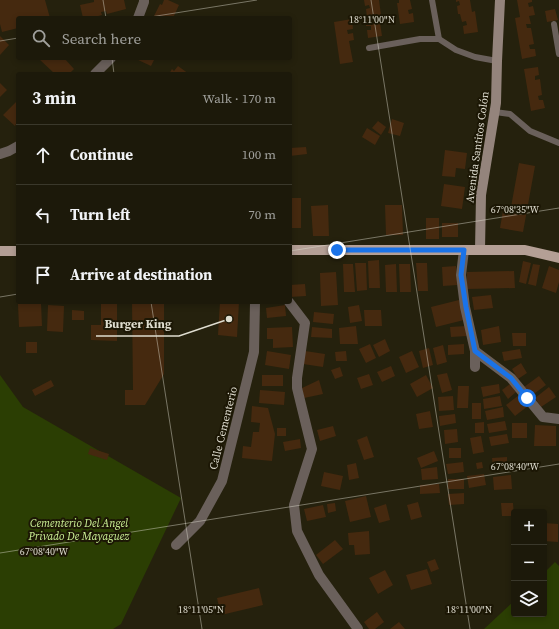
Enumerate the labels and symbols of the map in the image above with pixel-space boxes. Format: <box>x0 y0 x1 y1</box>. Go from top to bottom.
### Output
text: 18°11'00"N <box>349 13 395 26</box>
street label: Avenida Santitos Colón <box>462 90 493 204</box>
text: 67°08'35"W <box>491 203 540 216</box>
route end <box>328 241 346 259</box>
callout: Burger King <box>96 312 179 336</box>
text: Burger King <box>104 316 172 332</box>
street label: Calle Cementerio <box>206 385 241 471</box>
route start <box>518 389 536 407</box>
text: 67°08'40"W <box>491 460 540 473</box>
park label: Cementerio Del Angel Privado De Mayaguez <box>28 516 130 544</box>
text: 67°08'40"W <box>20 545 69 558</box>
text: 18°11'05"N <box>178 603 224 616</box>
text: 18°11'00"N <box>446 603 492 616</box>

